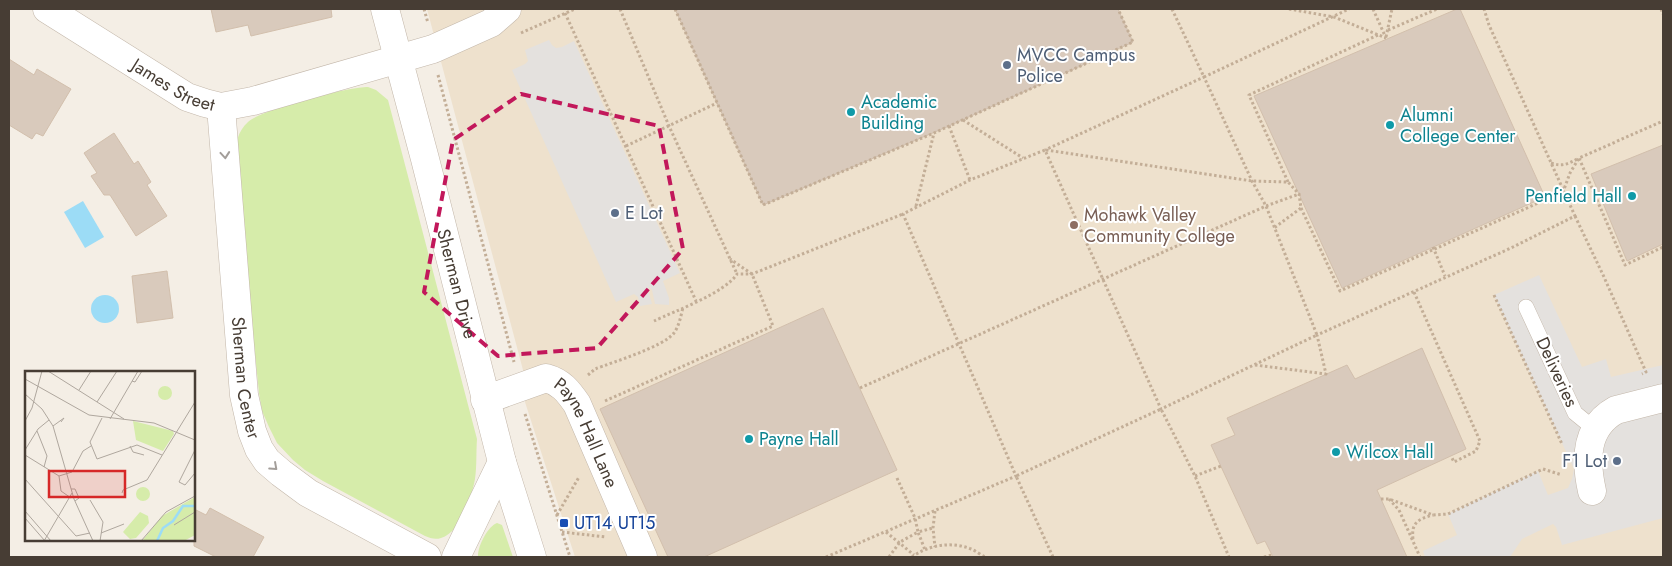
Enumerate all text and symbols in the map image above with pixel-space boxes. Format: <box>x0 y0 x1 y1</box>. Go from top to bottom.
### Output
place label: MVCC Campus Police <box>1017 42 1135 89</box>
street label: James Street <box>125 51 218 118</box>
marker: MVCC Campus Police <box>1001 59 1013 71</box>
place label: Academic Building <box>861 89 937 136</box>
place label: Alumni College Center <box>1400 102 1516 149</box>
marker: Academic Building <box>845 106 857 118</box>
marker: Alumni College Center <box>1384 119 1396 131</box>
one-way arrow <box>219 151 230 159</box>
place label: Penfield Hall <box>1525 183 1622 209</box>
marker: Penfield Hall <box>1626 190 1638 202</box>
place label: E Lot <box>625 200 663 226</box>
place label: Mohawk Valley Community College <box>1084 202 1235 249</box>
marker: E Lot <box>609 207 621 219</box>
marker: Mohawk Valley Community College <box>1068 219 1080 231</box>
street label: Sherman Drive <box>430 226 483 341</box>
street label: Sherman Center <box>225 316 267 444</box>
street label: Deliveries <box>1529 333 1585 411</box>
inset map <box>25 371 195 541</box>
street label: Payne Hall Lane <box>549 371 625 492</box>
place label: Payne Hall <box>759 426 839 452</box>
marker: Payne Hall <box>743 433 755 445</box>
place label: Wilcox Hall <box>1346 439 1434 465</box>
marker: Wilcox Hall <box>1330 446 1342 458</box>
place label: F1 Lot <box>1562 448 1608 474</box>
marker: F1 Lot <box>1611 455 1623 467</box>
one-way arrow <box>268 461 277 470</box>
place label: UT14 UT15 <box>574 510 656 536</box>
marker: UT14 UT15 <box>558 517 570 529</box>

